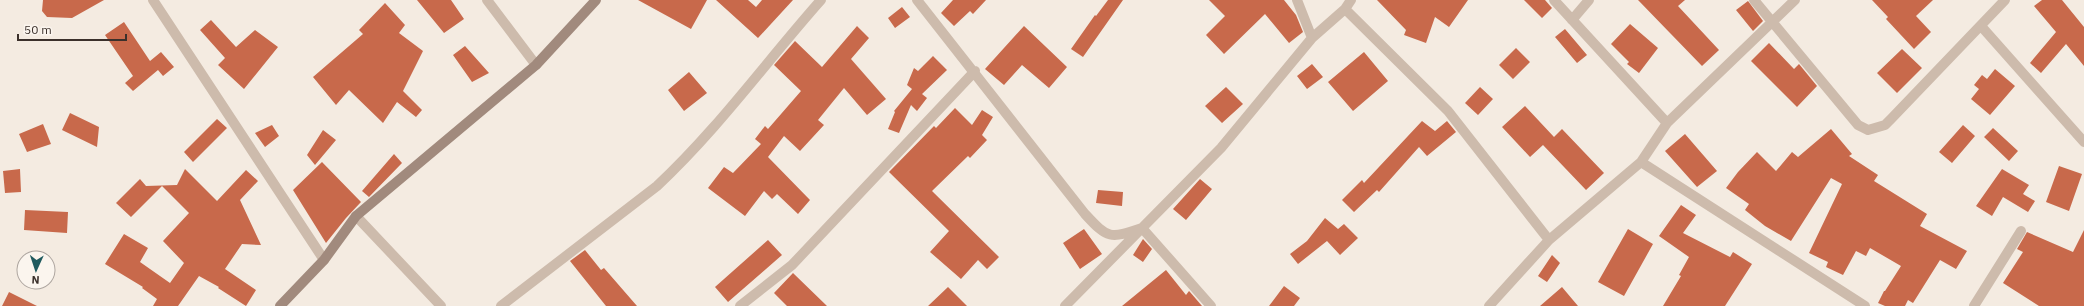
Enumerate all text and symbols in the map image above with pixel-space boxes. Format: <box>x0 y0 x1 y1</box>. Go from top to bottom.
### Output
scale bar <box>18 16 126 42</box>
text: 50 m <box>24 22 52 37</box>
north arrow <box>16 250 56 290</box>
text: N <box>31 273 40 287</box>

